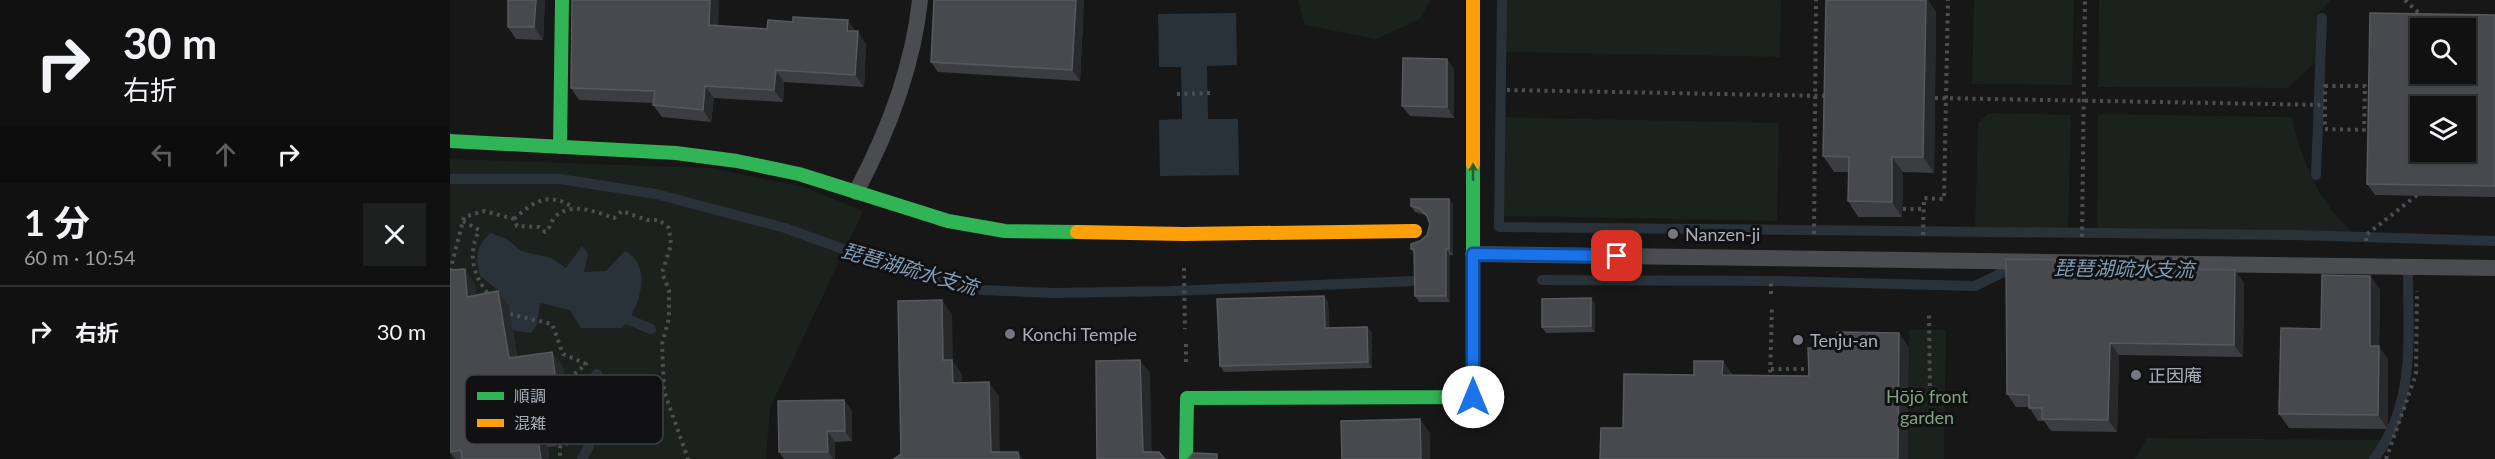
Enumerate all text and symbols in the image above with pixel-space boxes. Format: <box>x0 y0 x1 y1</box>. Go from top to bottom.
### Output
text: 30 m <box>123 18 217 68</box>
map controls <box>2410 18 2476 162</box>
button: search <box>2410 18 2476 84</box>
icon: right <box>24 24 102 102</box>
text: 右折 <box>123 73 177 106</box>
button: layers <box>2410 96 2476 162</box>
icon: left <box>146 138 179 171</box>
icon: ahead <box>209 138 242 171</box>
icon: right <box>272 138 305 171</box>
one-way arrow <box>1468 163 1478 182</box>
text: 1 分 <box>24 200 90 244</box>
button: close <box>363 203 426 266</box>
place label: Nanzen-ji <box>1685 223 1760 245</box>
marker: Nanzen-ji <box>1666 227 1680 241</box>
pin <box>1591 230 1642 281</box>
water label: 琵琶湖疏水支流 <box>839 237 983 300</box>
icon: arrive <box>1600 239 1633 272</box>
text: 60 m · 10:54 <box>24 245 136 269</box>
water label: 琵琶湖疏水支流 <box>2054 255 2197 281</box>
icon: right <box>24 315 57 348</box>
text: 30 m <box>377 318 426 345</box>
text: 右折 <box>75 319 119 346</box>
place label: Konchi Temple <box>1022 323 1137 345</box>
marker: Konchi Temple <box>1003 327 1017 341</box>
place label: Tenju-an <box>1810 329 1878 351</box>
marker: Tenju-an <box>1791 333 1805 347</box>
place label: 正因庵 <box>2148 364 2202 386</box>
position arrow <box>1441 365 1505 429</box>
marker: 正因庵 <box>2129 368 2143 382</box>
legend <box>465 375 663 444</box>
park label: Hōjō front garden <box>1886 385 1968 428</box>
text: 順調 <box>514 386 546 405</box>
text: 混雑 <box>514 413 546 432</box>

